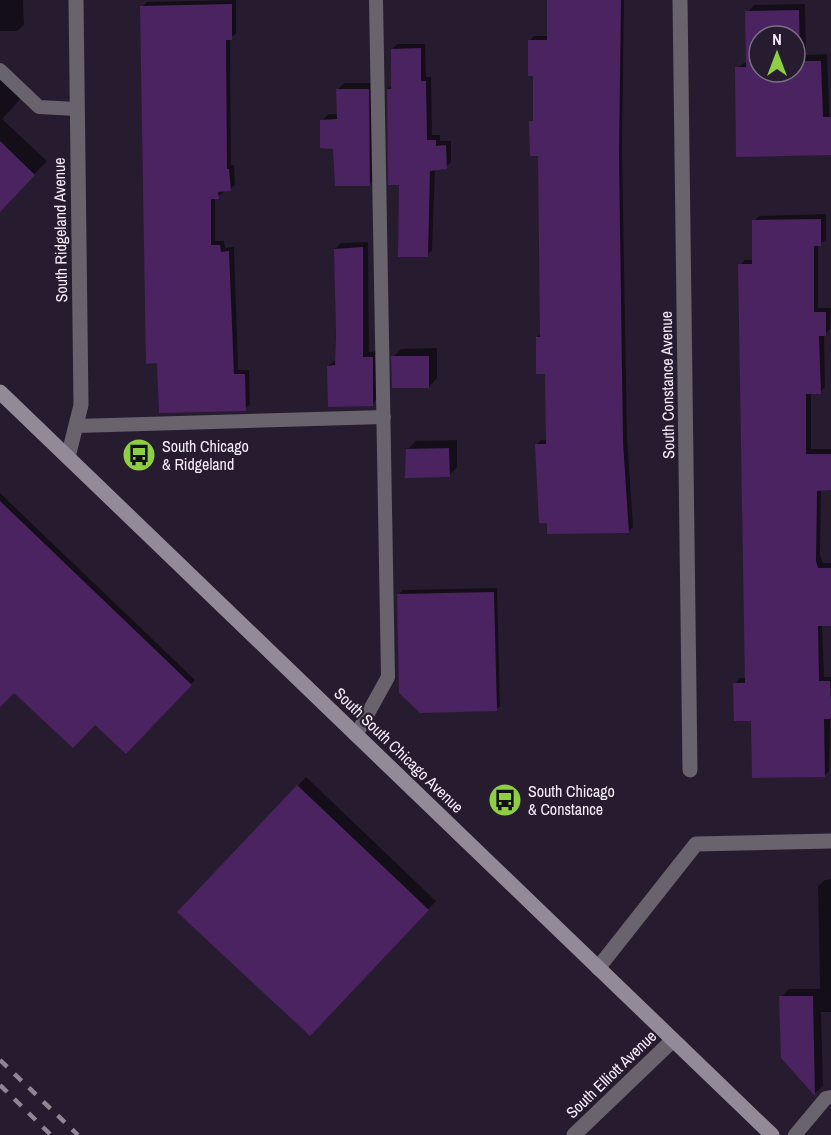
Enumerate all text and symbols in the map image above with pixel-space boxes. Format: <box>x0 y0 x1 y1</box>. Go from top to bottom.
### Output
north arrow <box>747 24 807 84</box>
text: N <box>772 28 782 50</box>
street label: South Ridgeland Avenue <box>48 157 72 303</box>
street label: South Constance Avenue <box>655 311 679 459</box>
place label: South Chicago & Ridgeland <box>162 435 249 475</box>
bus stop icon: South Chicago & Ridgeland <box>121 437 157 473</box>
street label: South South Chicago Avenue <box>330 682 468 818</box>
place label: South Chicago & Constance <box>528 780 615 820</box>
bus stop icon: South Chicago & Constance <box>487 782 523 818</box>
street label: South Elliott Avenue <box>561 1025 661 1123</box>

